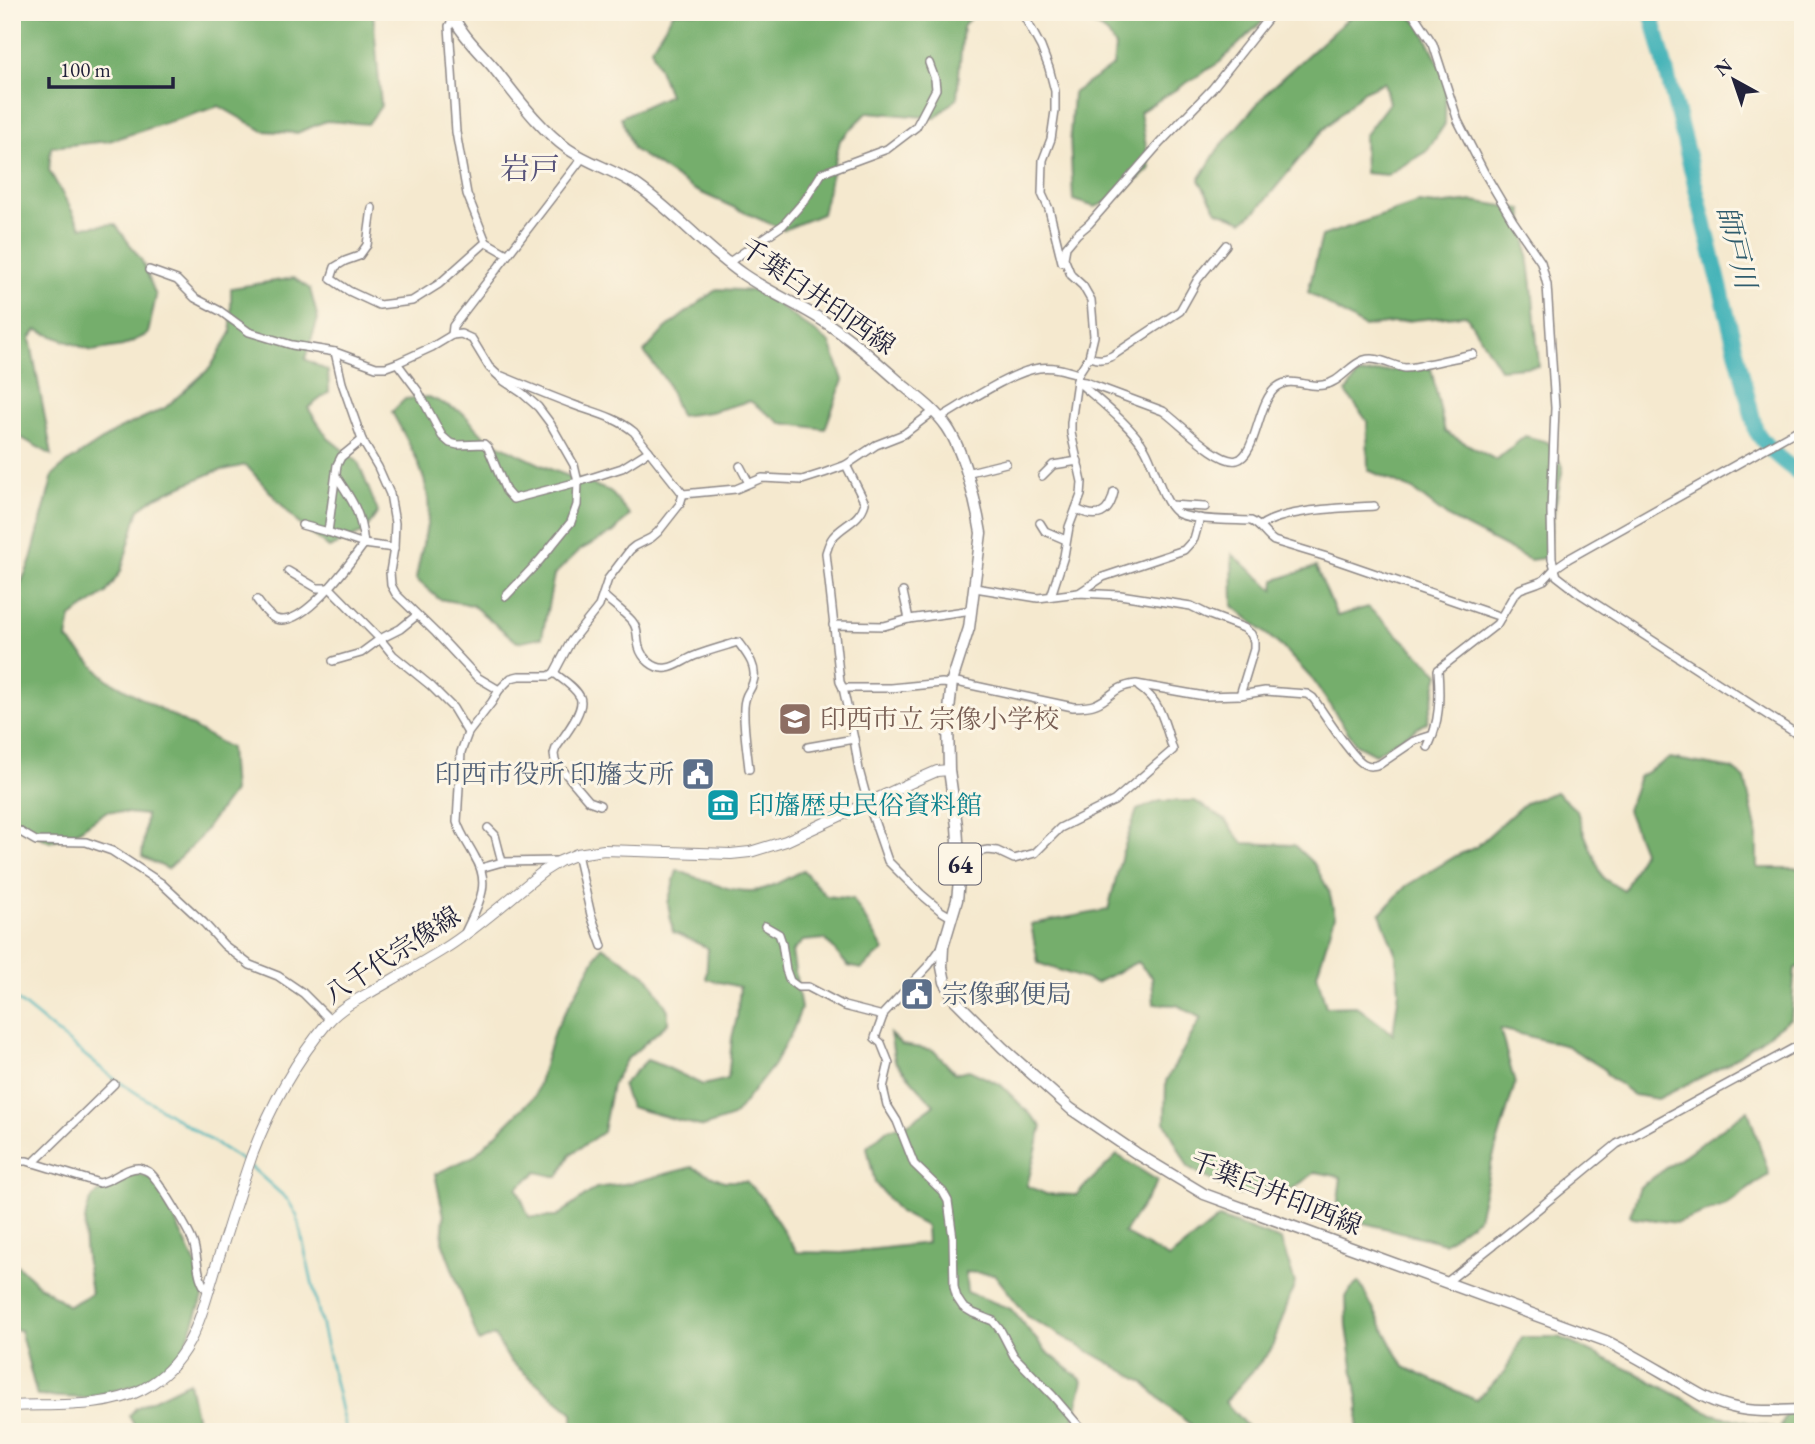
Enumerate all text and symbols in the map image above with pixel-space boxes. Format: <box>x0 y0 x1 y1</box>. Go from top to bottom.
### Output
scale bar <box>49 46 173 90</box>
north arrow <box>1700 46 1770 116</box>
text: N <box>1709 52 1738 82</box>
text: 100 m <box>60 56 111 83</box>
district label: 岩戸 <box>500 149 560 188</box>
water label: 師戸川 <box>1709 202 1765 295</box>
street label: 千葉臼井印西線 <box>734 230 902 362</box>
school or university icon: 印西市立 宗像小学校 <box>776 700 814 738</box>
place label: 印西市立 宗像小学校 <box>820 702 1059 736</box>
public building icon: 印西市役所 印旛支所 <box>679 755 717 793</box>
place label: 印西市役所 印旛支所 <box>435 757 674 791</box>
museum icon: 印旛歴史民俗資料館 <box>704 786 742 824</box>
place label: 印旛歴史民俗資料館 <box>748 788 982 822</box>
road number: 64 <box>939 844 981 884</box>
street label: 八千代宗像線 <box>317 898 467 1012</box>
public building icon: 宗像郵便局 <box>898 975 936 1013</box>
place label: 宗像郵便局 <box>942 977 1072 1011</box>
street label: 千葉臼井印西線 <box>1185 1143 1367 1243</box>

